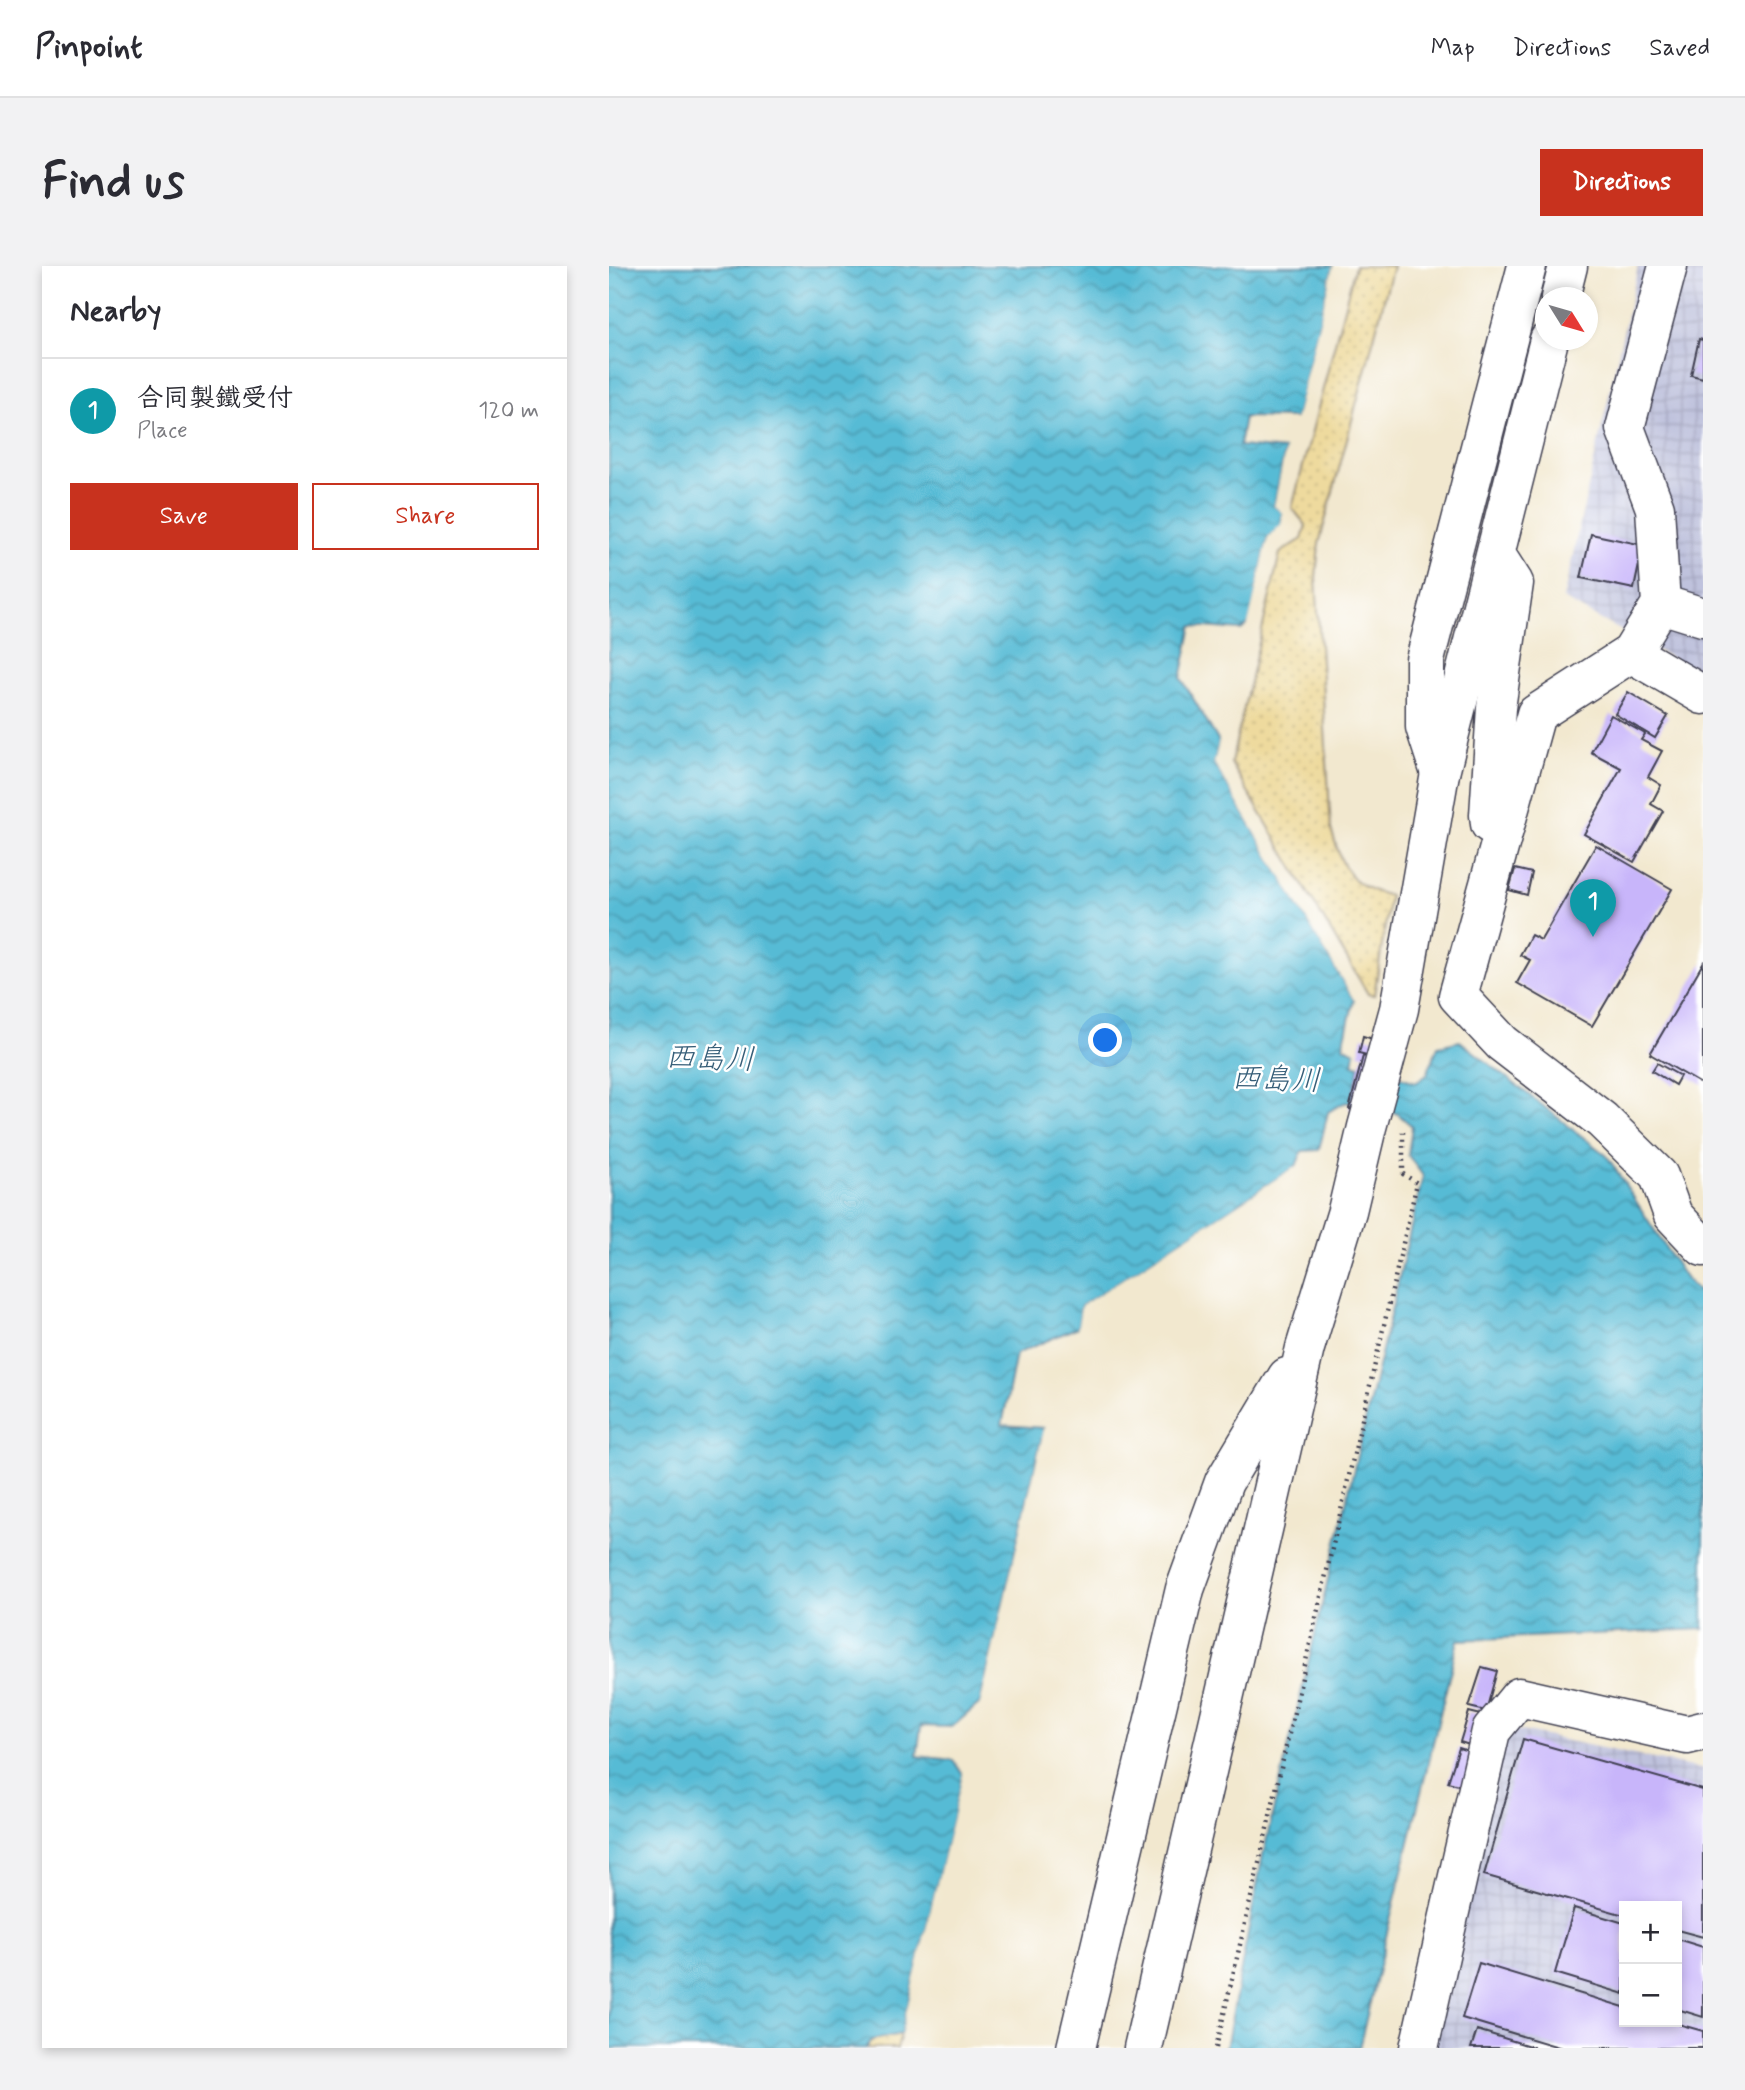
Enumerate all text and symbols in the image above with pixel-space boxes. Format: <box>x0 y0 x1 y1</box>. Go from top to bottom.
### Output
text: Pinpoint <box>35 26 143 70</box>
text: Map <box>1431 33 1475 64</box>
text: Directions <box>1513 33 1611 64</box>
text: Saved <box>1649 33 1710 64</box>
button: Directions <box>1540 149 1703 216</box>
text: Find us <box>42 150 185 215</box>
north arrow <box>1535 287 1598 350</box>
text: Nearby <box>70 292 161 331</box>
text: 合同製鐵受付 <box>137 382 293 416</box>
text: 1 <box>88 396 98 426</box>
text: 120 m <box>478 396 539 426</box>
text: Place <box>137 416 188 446</box>
button: Save <box>70 483 298 550</box>
button: Share <box>312 483 539 550</box>
pin: 1 <box>1570 879 1616 937</box>
your location <box>1088 1023 1122 1057</box>
water label: 西島川 <box>664 1038 756 1080</box>
water label: 西島川 <box>1230 1059 1322 1101</box>
map controls <box>1619 1901 1682 2027</box>
button: + <box>1619 1901 1682 1964</box>
button: − <box>1619 1964 1682 2027</box>

